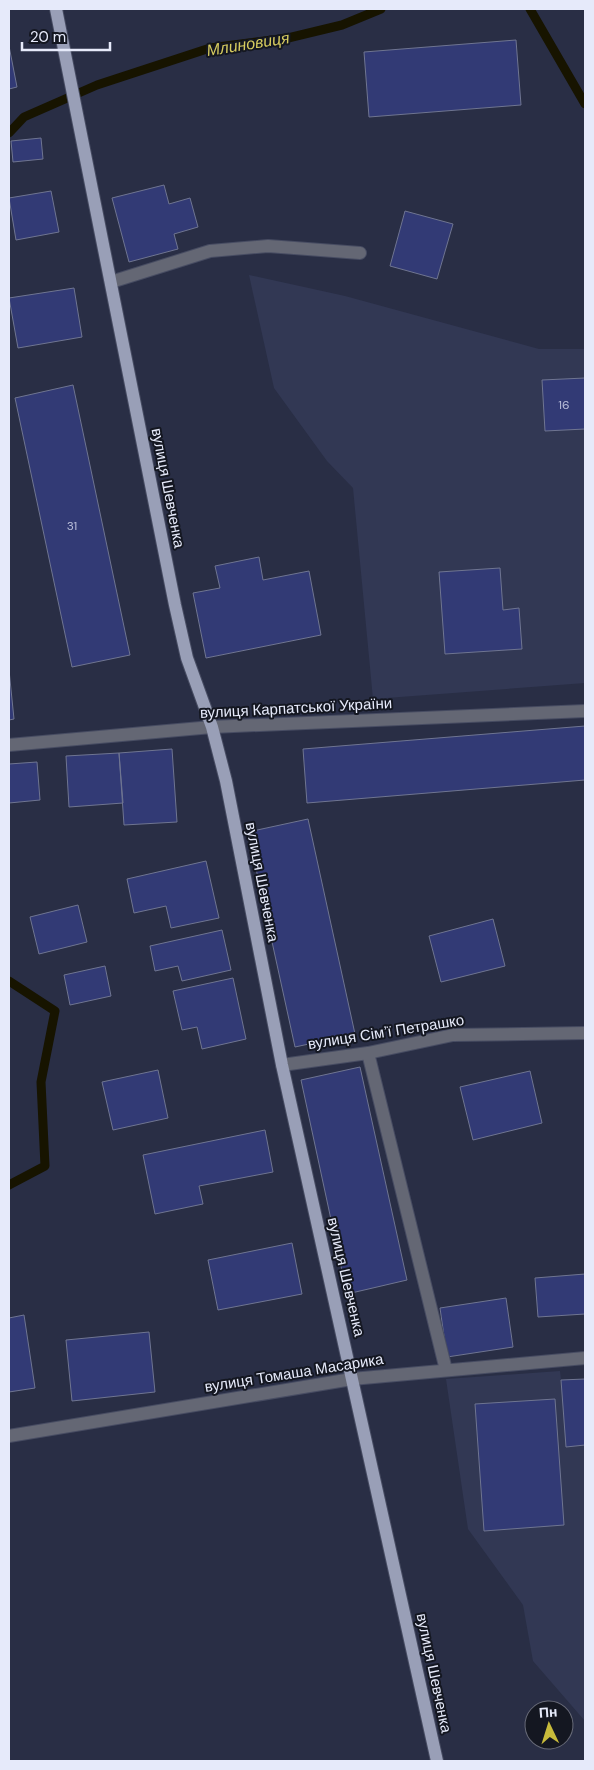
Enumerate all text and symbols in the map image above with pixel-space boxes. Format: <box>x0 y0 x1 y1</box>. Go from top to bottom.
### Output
scale bar <box>22 20 110 52</box>
text: 20 m <box>30 27 66 47</box>
water label: Млиновиця <box>205 27 292 61</box>
house number: 16 <box>558 397 570 413</box>
street label: вулиця Шевченка <box>147 426 190 550</box>
house number: 31 <box>67 518 77 534</box>
street label: вулиця Карпатської України <box>199 693 393 723</box>
street label: вулиця Шевченка <box>241 820 284 944</box>
street label: вулиця Сімʼї Петрашко <box>306 1010 466 1054</box>
street label: вулиця Шевченка <box>323 1215 370 1339</box>
street label: вулиця Томаша Масарика <box>203 1349 385 1397</box>
street label: вулиця Шевченка <box>412 1611 457 1735</box>
north arrow <box>524 1700 574 1750</box>
text: Пн <box>538 1702 558 1722</box>

